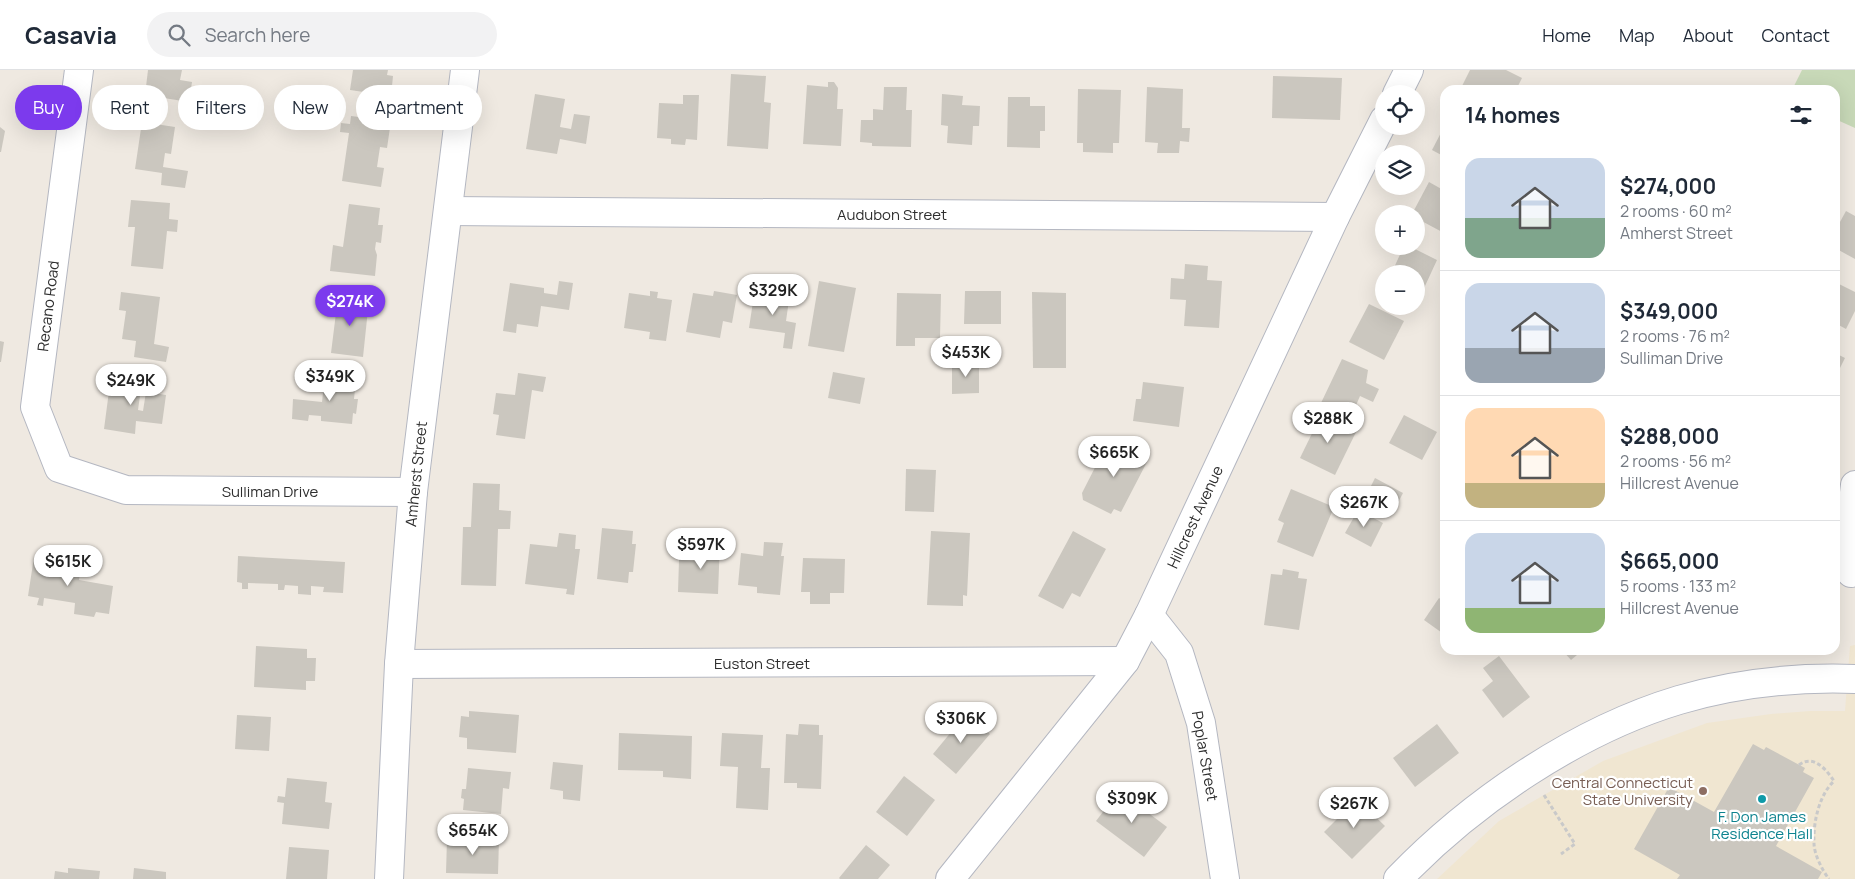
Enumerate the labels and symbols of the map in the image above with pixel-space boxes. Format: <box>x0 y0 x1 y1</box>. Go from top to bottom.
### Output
street label: Audubon Street <box>837 204 947 225</box>
street label: Recano Road <box>32 260 64 352</box>
pin: $329K <box>738 274 808 316</box>
pin: $274K <box>315 284 385 327</box>
pin: $453K <box>931 336 1001 378</box>
pin: $349K <box>295 360 365 402</box>
pin: $249K <box>96 364 166 406</box>
pin: $288K <box>1293 402 1363 444</box>
street label: Amherst Street <box>400 420 432 528</box>
pin: $665K <box>1079 436 1149 478</box>
street label: Hillcrest Avenue <box>1162 462 1228 572</box>
street label: Sulliman Drive <box>222 481 319 502</box>
pin: $267K <box>1329 486 1399 528</box>
pin: $597K <box>666 528 736 570</box>
pin: $615K <box>33 544 103 587</box>
street label: Euston Street <box>714 653 810 674</box>
pin: $306K <box>926 702 996 744</box>
street label: Poplar Street <box>1187 709 1223 803</box>
place label: Central Connecticut State University <box>1552 772 1693 810</box>
pin: $309K <box>1097 782 1167 824</box>
marker: Central Connecticut State University <box>1697 785 1709 797</box>
pin: $267K <box>1319 786 1389 829</box>
marker: F. Don James Residence Hall <box>1756 793 1768 805</box>
place label: F. Don James Residence Hall <box>1711 806 1813 844</box>
pin: $654K <box>438 814 508 856</box>

